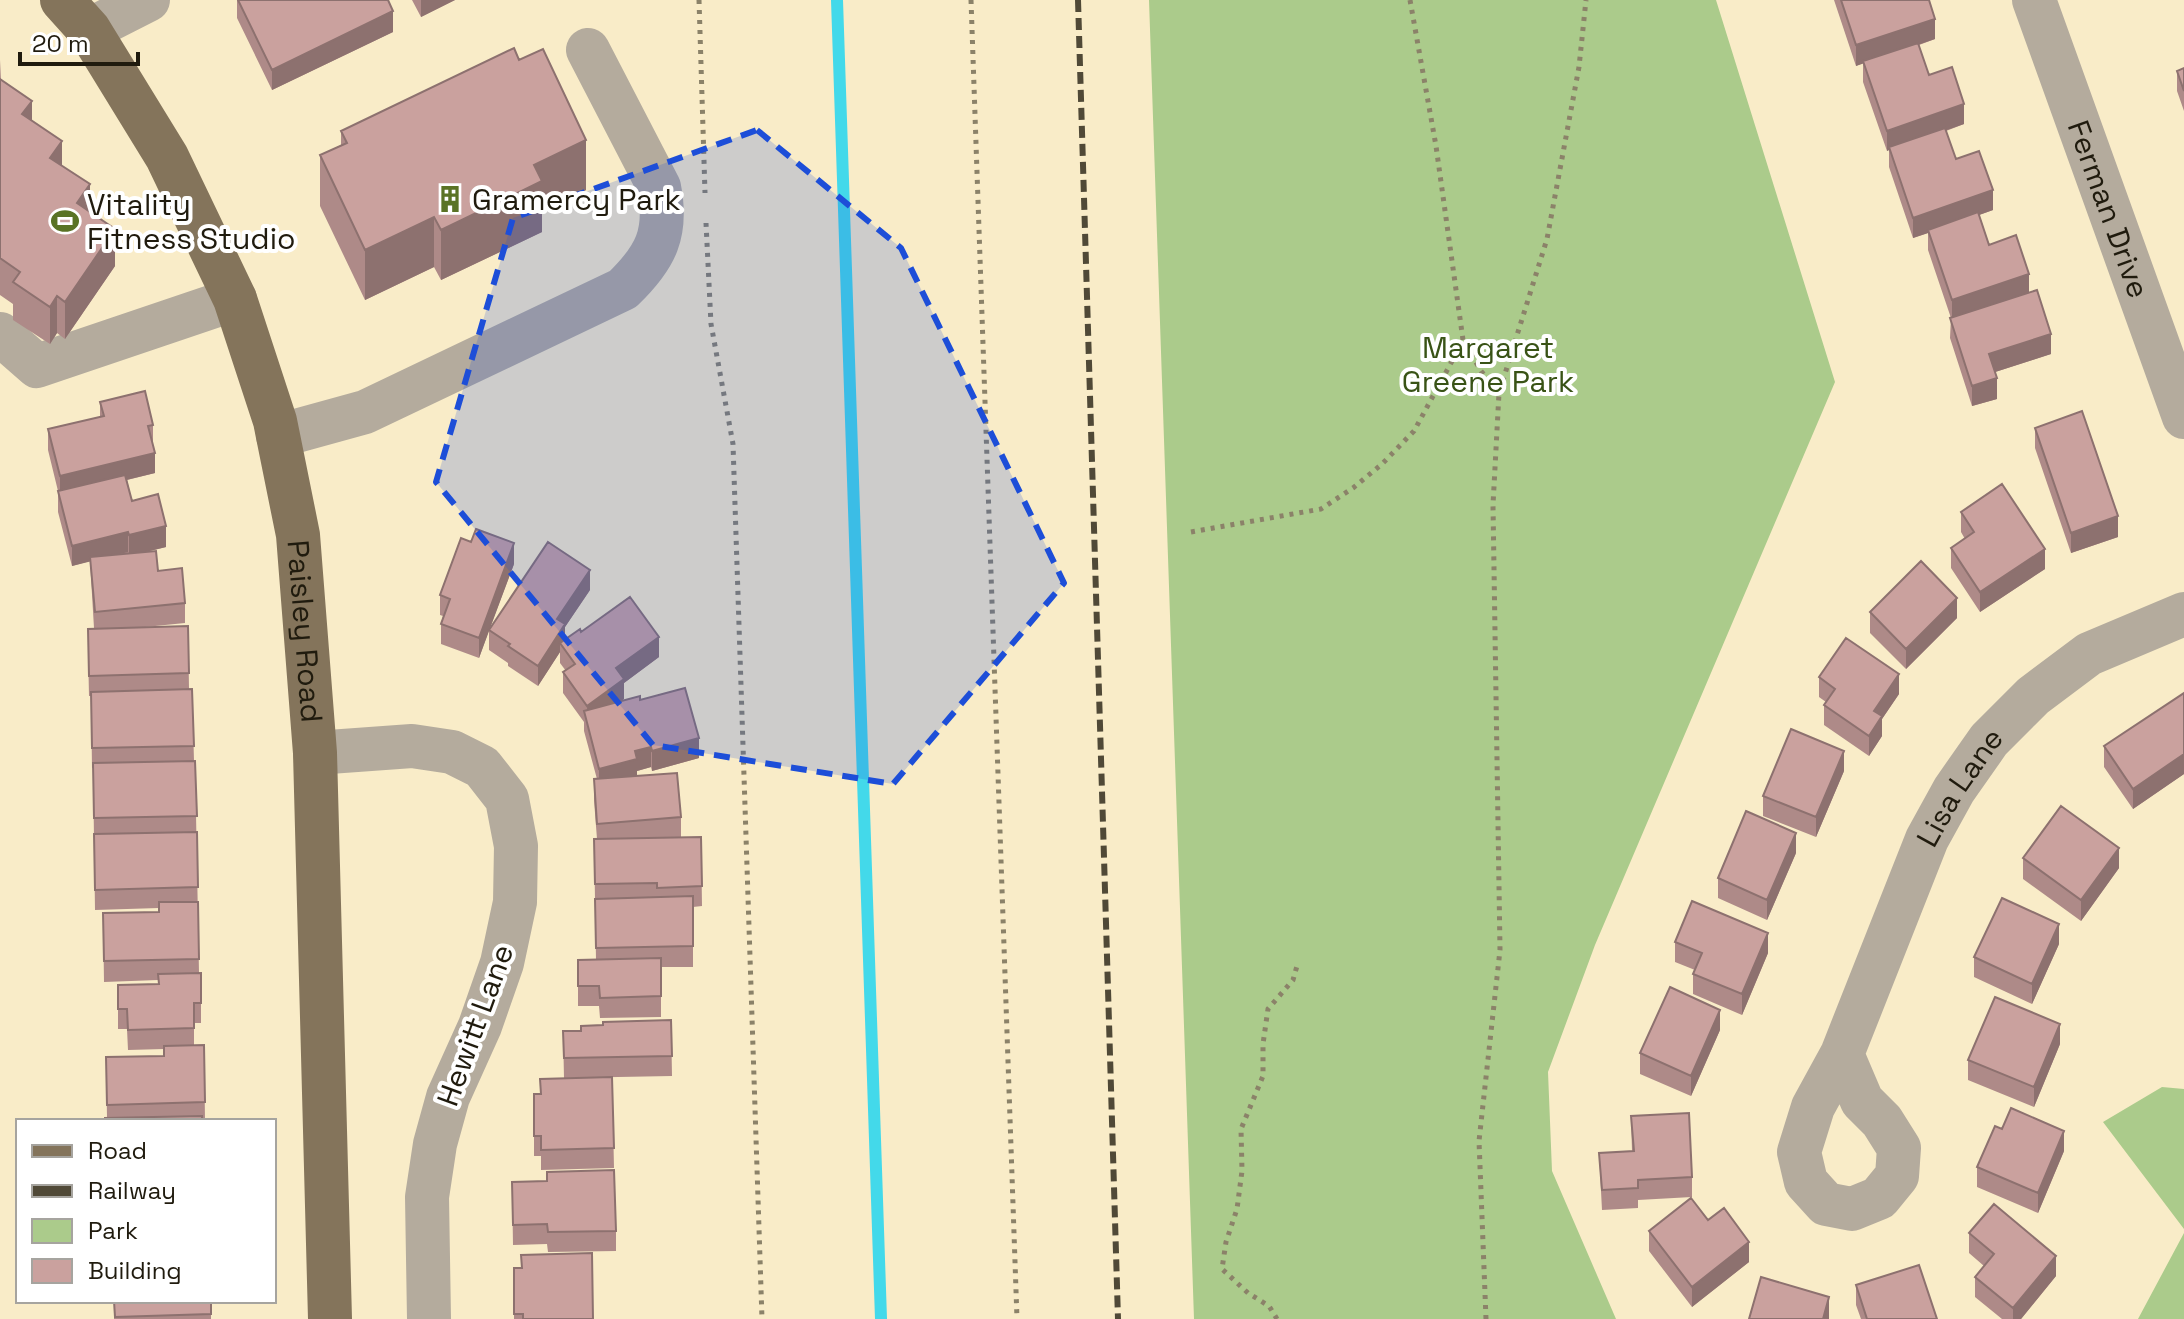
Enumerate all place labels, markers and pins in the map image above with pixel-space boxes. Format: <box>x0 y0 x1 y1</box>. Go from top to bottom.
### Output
place label: Gramercy Park <box>472 180 681 219</box>
building icon: Gramercy Park <box>435 184 465 214</box>
place label: Vitality Fitness Studio <box>87 185 296 258</box>
sports icon: Vitality Fitness Studio <box>50 206 80 236</box>

